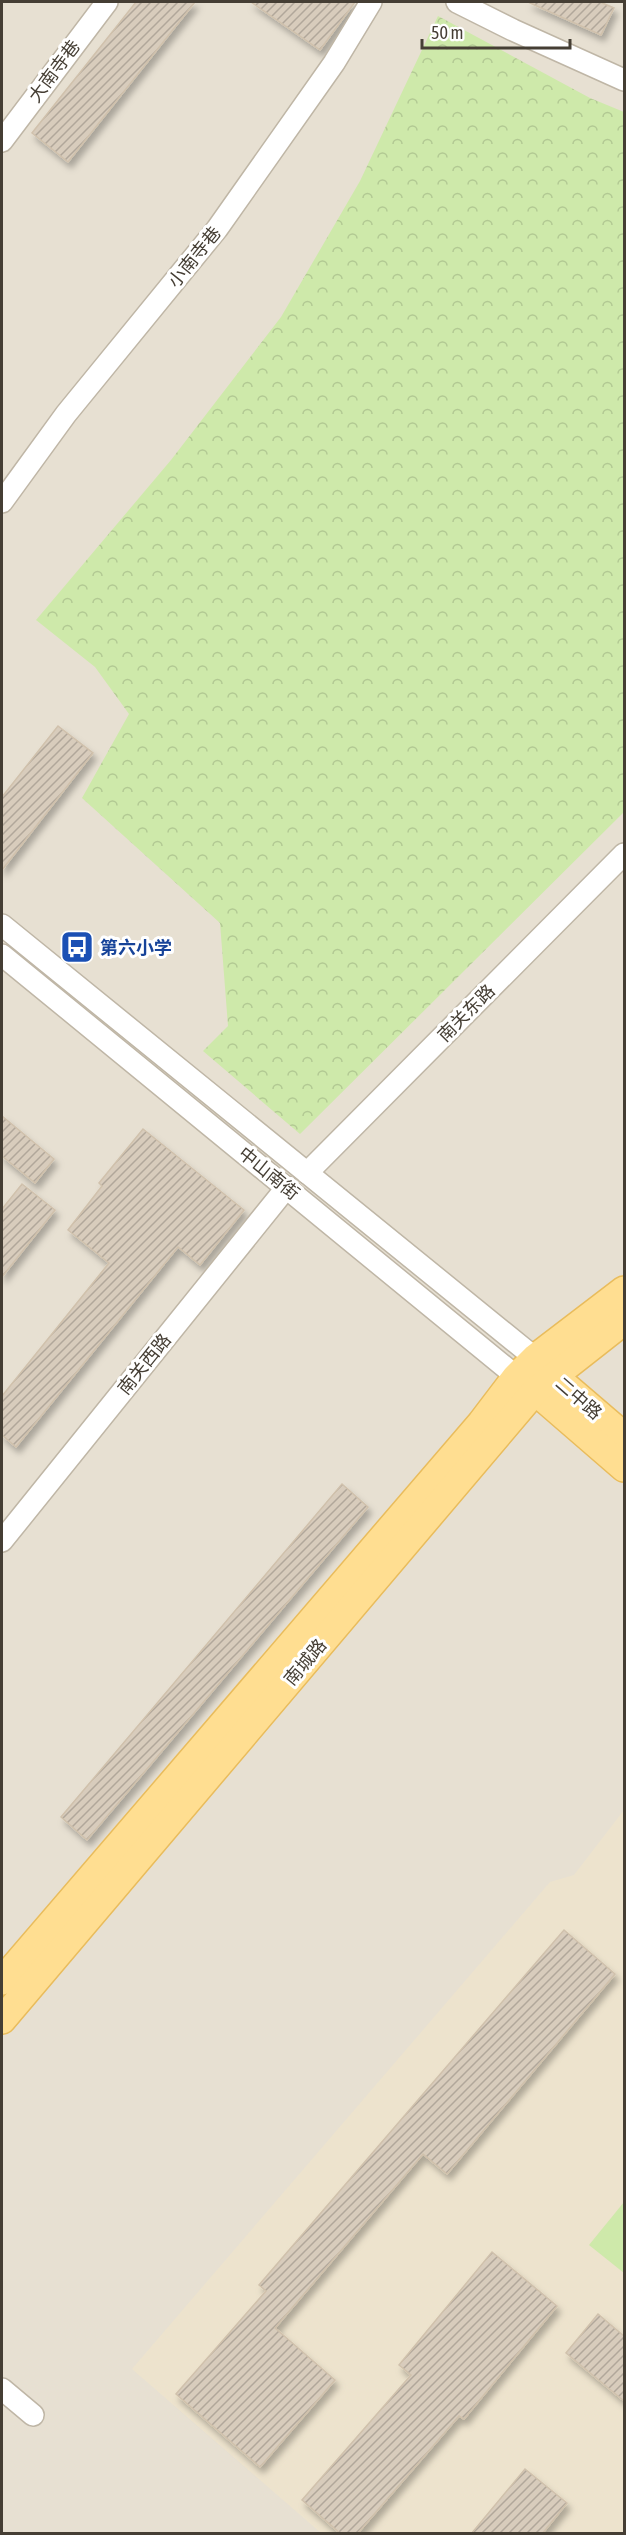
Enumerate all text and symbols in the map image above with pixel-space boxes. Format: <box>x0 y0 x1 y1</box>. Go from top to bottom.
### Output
scale bar <box>422 12 570 50</box>
text: 50 m <box>431 22 463 43</box>
street label: 大南寺巷 <box>24 36 84 106</box>
street label: 小南寺巷 <box>163 222 225 292</box>
bus stop icon: 第六小学 <box>59 929 95 965</box>
place label: 第六小学 <box>100 937 172 958</box>
street label: 南关东路 <box>433 980 499 1046</box>
street label: 中山南街 <box>234 1142 304 1204</box>
street label: 南关西路 <box>113 1329 175 1399</box>
street label: 二中路 <box>552 1372 606 1424</box>
street label: 南城路 <box>280 1635 330 1689</box>

